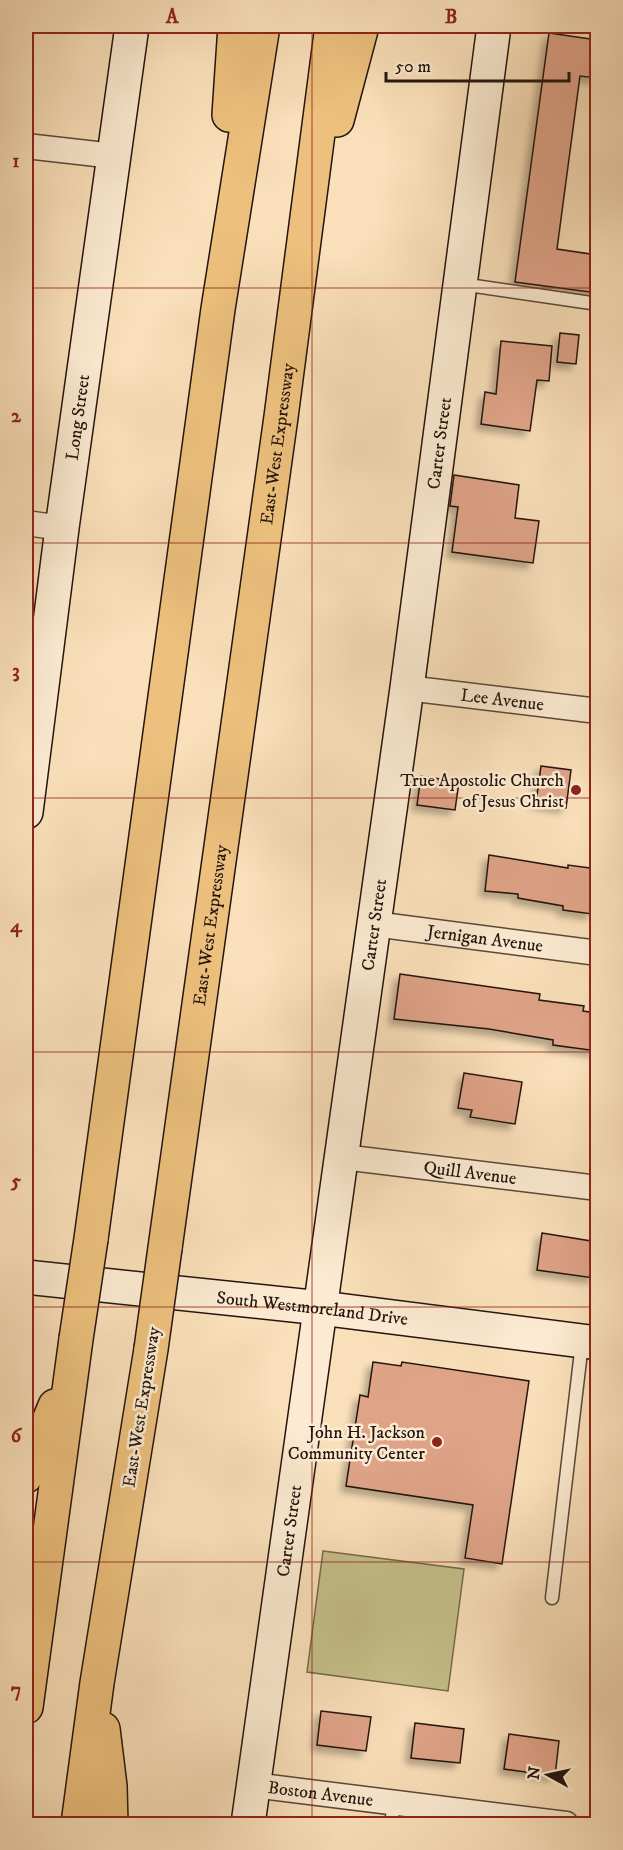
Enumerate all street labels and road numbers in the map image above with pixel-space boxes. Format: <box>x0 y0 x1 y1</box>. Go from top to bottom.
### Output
street label: East-West Expressway <box>256 361 300 526</box>
street label: Long Street <box>62 373 95 462</box>
street label: Carter Street <box>423 396 457 491</box>
street label: Lee Avenue <box>459 685 545 716</box>
street label: East-West Expressway <box>189 843 233 1007</box>
street label: Carter Street <box>358 877 392 972</box>
street label: Jernigan Avenue <box>424 921 544 958</box>
street label: Quill Avenue <box>422 1157 518 1190</box>
street label: South Westmoreland Drive <box>215 1287 409 1331</box>
street label: East-West Expressway <box>118 1325 166 1489</box>
street label: Carter Street <box>273 1483 307 1578</box>
street label: Boston Avenue <box>266 1777 374 1812</box>

